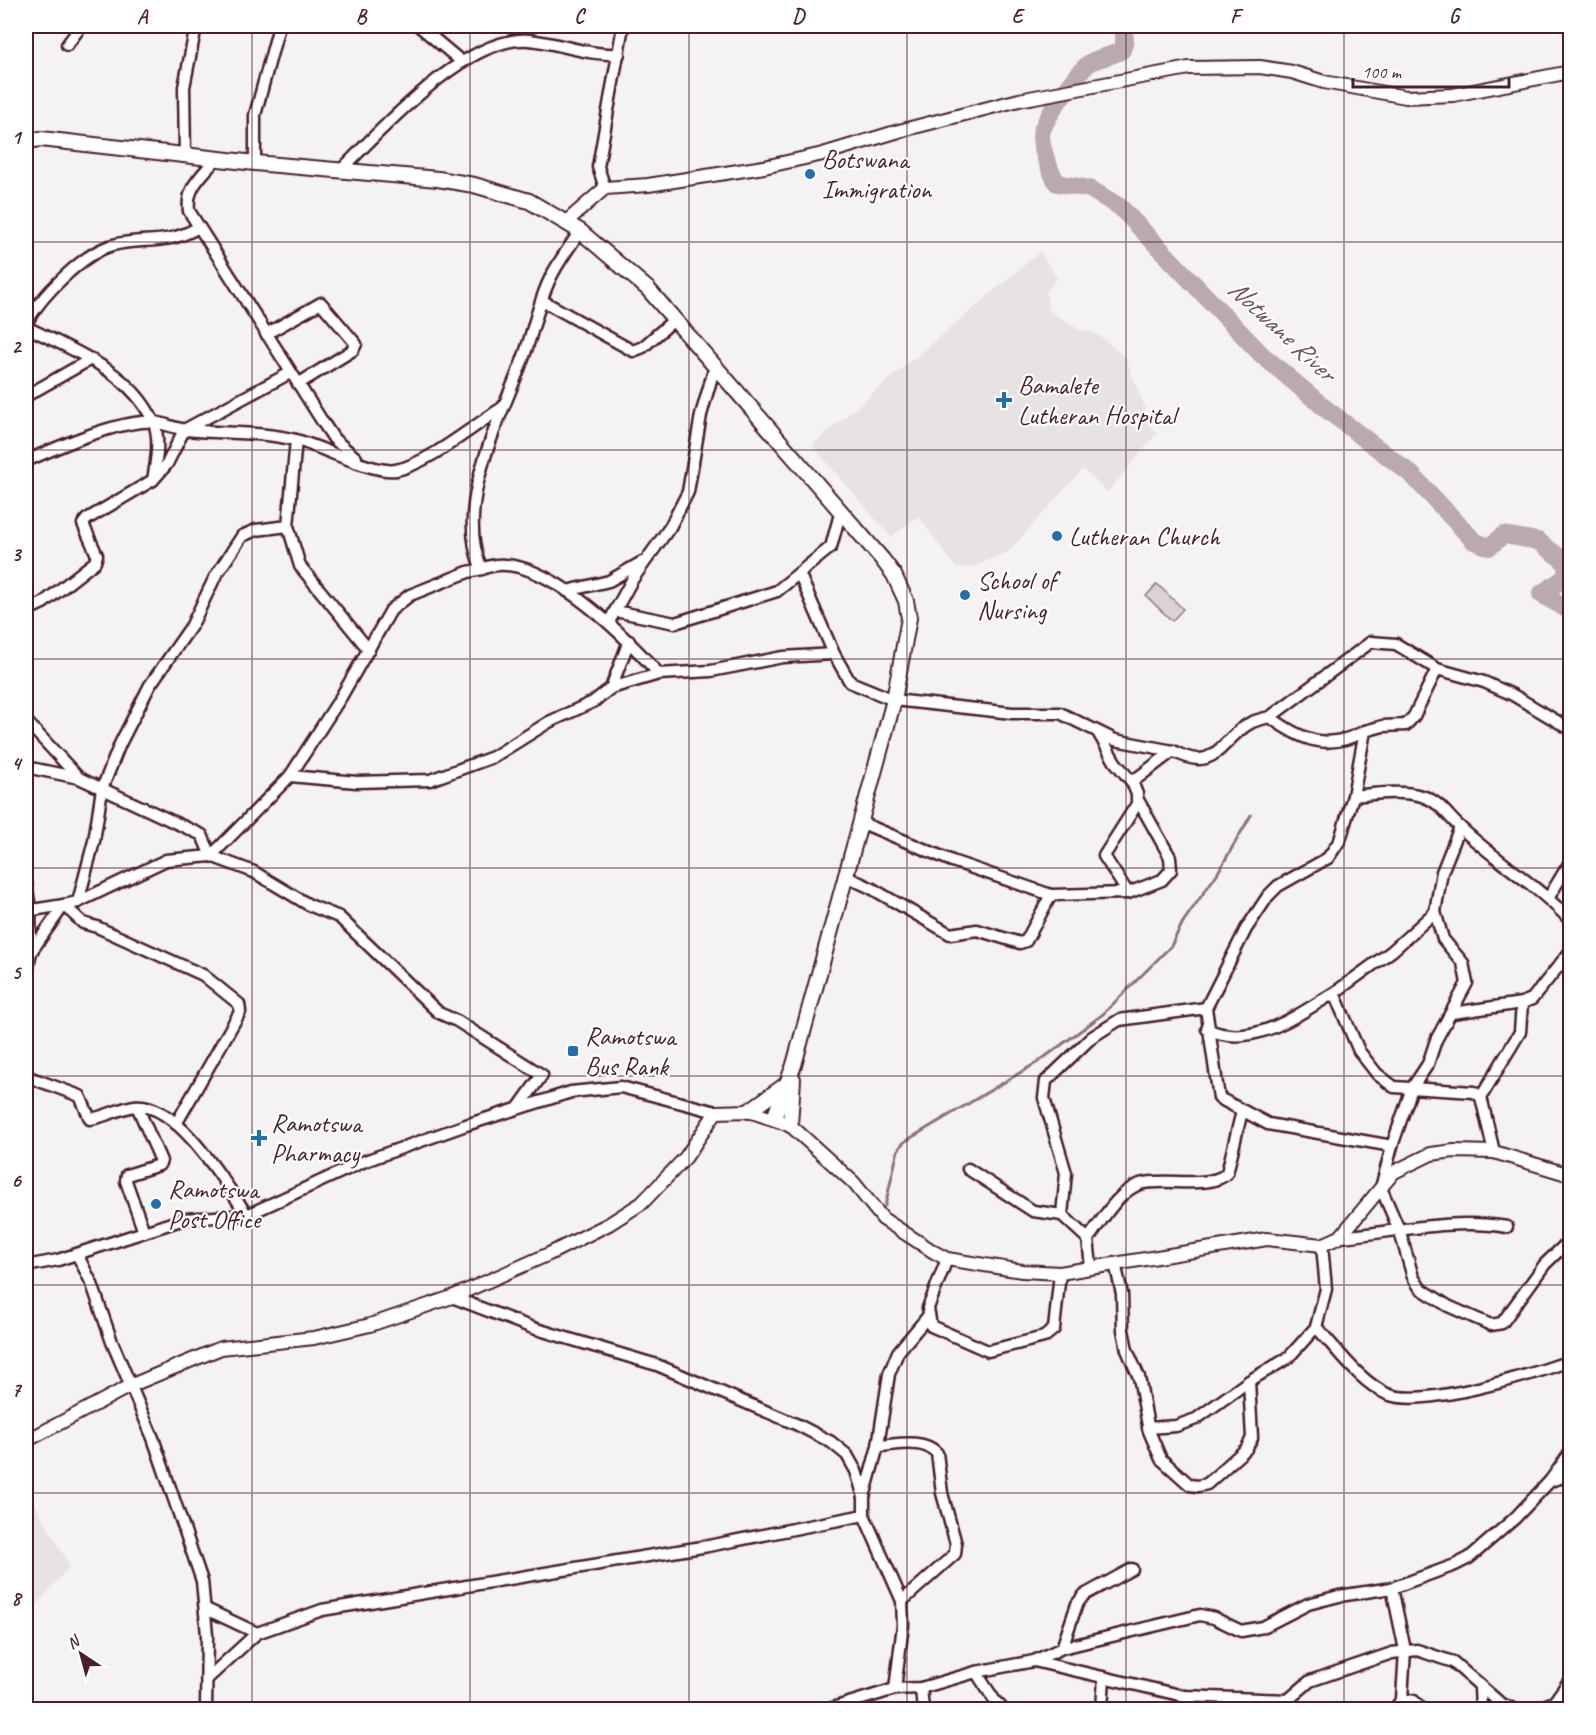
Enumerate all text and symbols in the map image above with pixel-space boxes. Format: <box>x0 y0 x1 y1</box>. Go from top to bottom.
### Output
text: A <box>137 4 149 29</box>
text: B <box>356 4 368 29</box>
text: C <box>574 4 586 29</box>
text: D <box>792 4 806 29</box>
text: E <box>1012 4 1026 29</box>
text: F <box>1230 4 1244 29</box>
text: G <box>1449 4 1462 29</box>
scale bar <box>1353 51 1509 89</box>
text: 100 m <box>1362 61 1403 83</box>
text: 1 <box>12 125 23 150</box>
place label: Botswana Immigration <box>822 143 932 206</box>
marker: Botswana Immigration <box>803 167 817 181</box>
water label: Notwane River <box>1221 272 1346 391</box>
text: 2 <box>12 334 23 359</box>
place label: Bamalete Lutheran Hospital <box>1018 369 1180 432</box>
marker: Bamalete Lutheran Hospital <box>995 391 1013 409</box>
place label: Lutheran Church <box>1069 520 1221 553</box>
marker: Lutheran Church <box>1050 529 1064 543</box>
text: 3 <box>12 542 23 567</box>
place label: School of Nursing <box>977 564 1061 627</box>
marker: School of Nursing <box>958 588 972 602</box>
text: 4 <box>12 751 24 776</box>
text: 5 <box>12 960 23 985</box>
place label: Ramotswa Bus Rank <box>585 1020 678 1083</box>
marker: Ramotswa Bus Rank <box>566 1044 580 1058</box>
place label: Ramotswa Pharmacy <box>271 1107 364 1170</box>
marker: Ramotswa Pharmacy <box>252 1131 266 1145</box>
text: 6 <box>11 1168 22 1193</box>
place label: Ramotswa Post Office <box>168 1173 263 1236</box>
marker: Ramotswa Post Office <box>149 1197 163 1211</box>
text: 7 <box>12 1377 23 1402</box>
text: 8 <box>12 1586 24 1611</box>
north arrow <box>51 1624 111 1684</box>
text: N <box>63 1630 85 1654</box>

